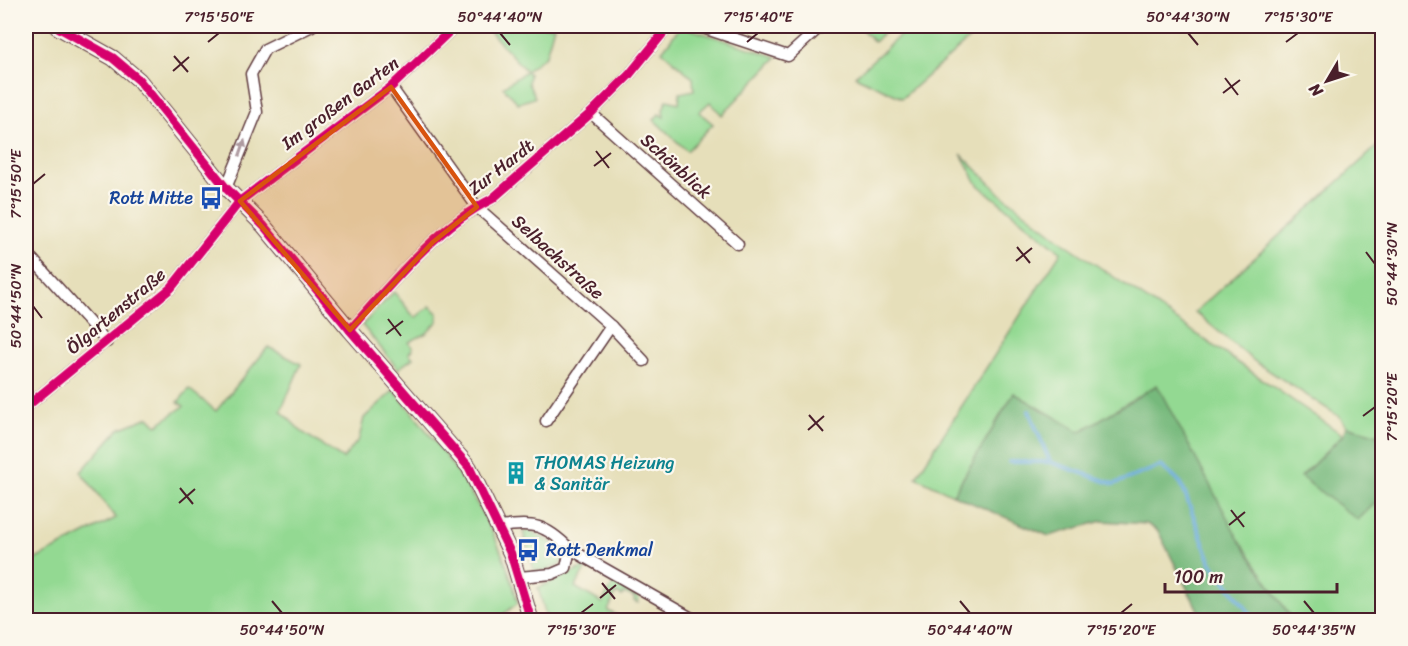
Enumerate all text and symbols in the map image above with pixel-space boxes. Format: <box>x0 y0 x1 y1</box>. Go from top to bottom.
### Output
text: 7°15'50"E <box>184 4 255 30</box>
text: 50°44'40"N <box>458 4 543 30</box>
text: 7°15'40"E <box>723 4 794 30</box>
text: 50°44'30"N <box>1146 4 1230 30</box>
text: 7°15'30"E <box>1264 4 1334 30</box>
street label: Im großen Garten <box>273 48 406 159</box>
north arrow <box>1297 51 1357 111</box>
text: N <box>1300 76 1331 104</box>
street label: Schönblick <box>633 125 719 207</box>
street label: Zur Hardt <box>460 130 542 204</box>
one-way arrow <box>238 139 248 157</box>
text: 7°15'50"E <box>3 148 29 219</box>
place label: Rott Mitte <box>109 182 193 214</box>
bus stop icon: Rott Mitte <box>198 185 224 211</box>
street label: Selbachstraße <box>504 206 612 308</box>
text: 50°44'30"N <box>1379 222 1405 306</box>
street label: Ölgartenstraße <box>59 259 173 363</box>
text: 50°44'50"N <box>3 263 29 348</box>
text: 7°15'20"E <box>1379 371 1405 441</box>
place label: THOMAS Heizung & Sanitär <box>534 447 675 500</box>
building icon: THOMAS Heizung & Sanitär <box>503 460 529 486</box>
place label: Rott Denkmal <box>546 534 654 566</box>
bus stop icon: Rott Denkmal <box>515 537 541 563</box>
scale bar <box>1165 556 1338 594</box>
text: 100 m <box>1174 561 1223 593</box>
text: 50°44'50"N <box>240 617 325 643</box>
text: 7°15'30"E <box>547 617 617 643</box>
text: 50°44'40"N <box>928 617 1013 643</box>
text: 7°15'20"E <box>1087 617 1157 643</box>
text: 50°44'35"N <box>1272 617 1356 643</box>

